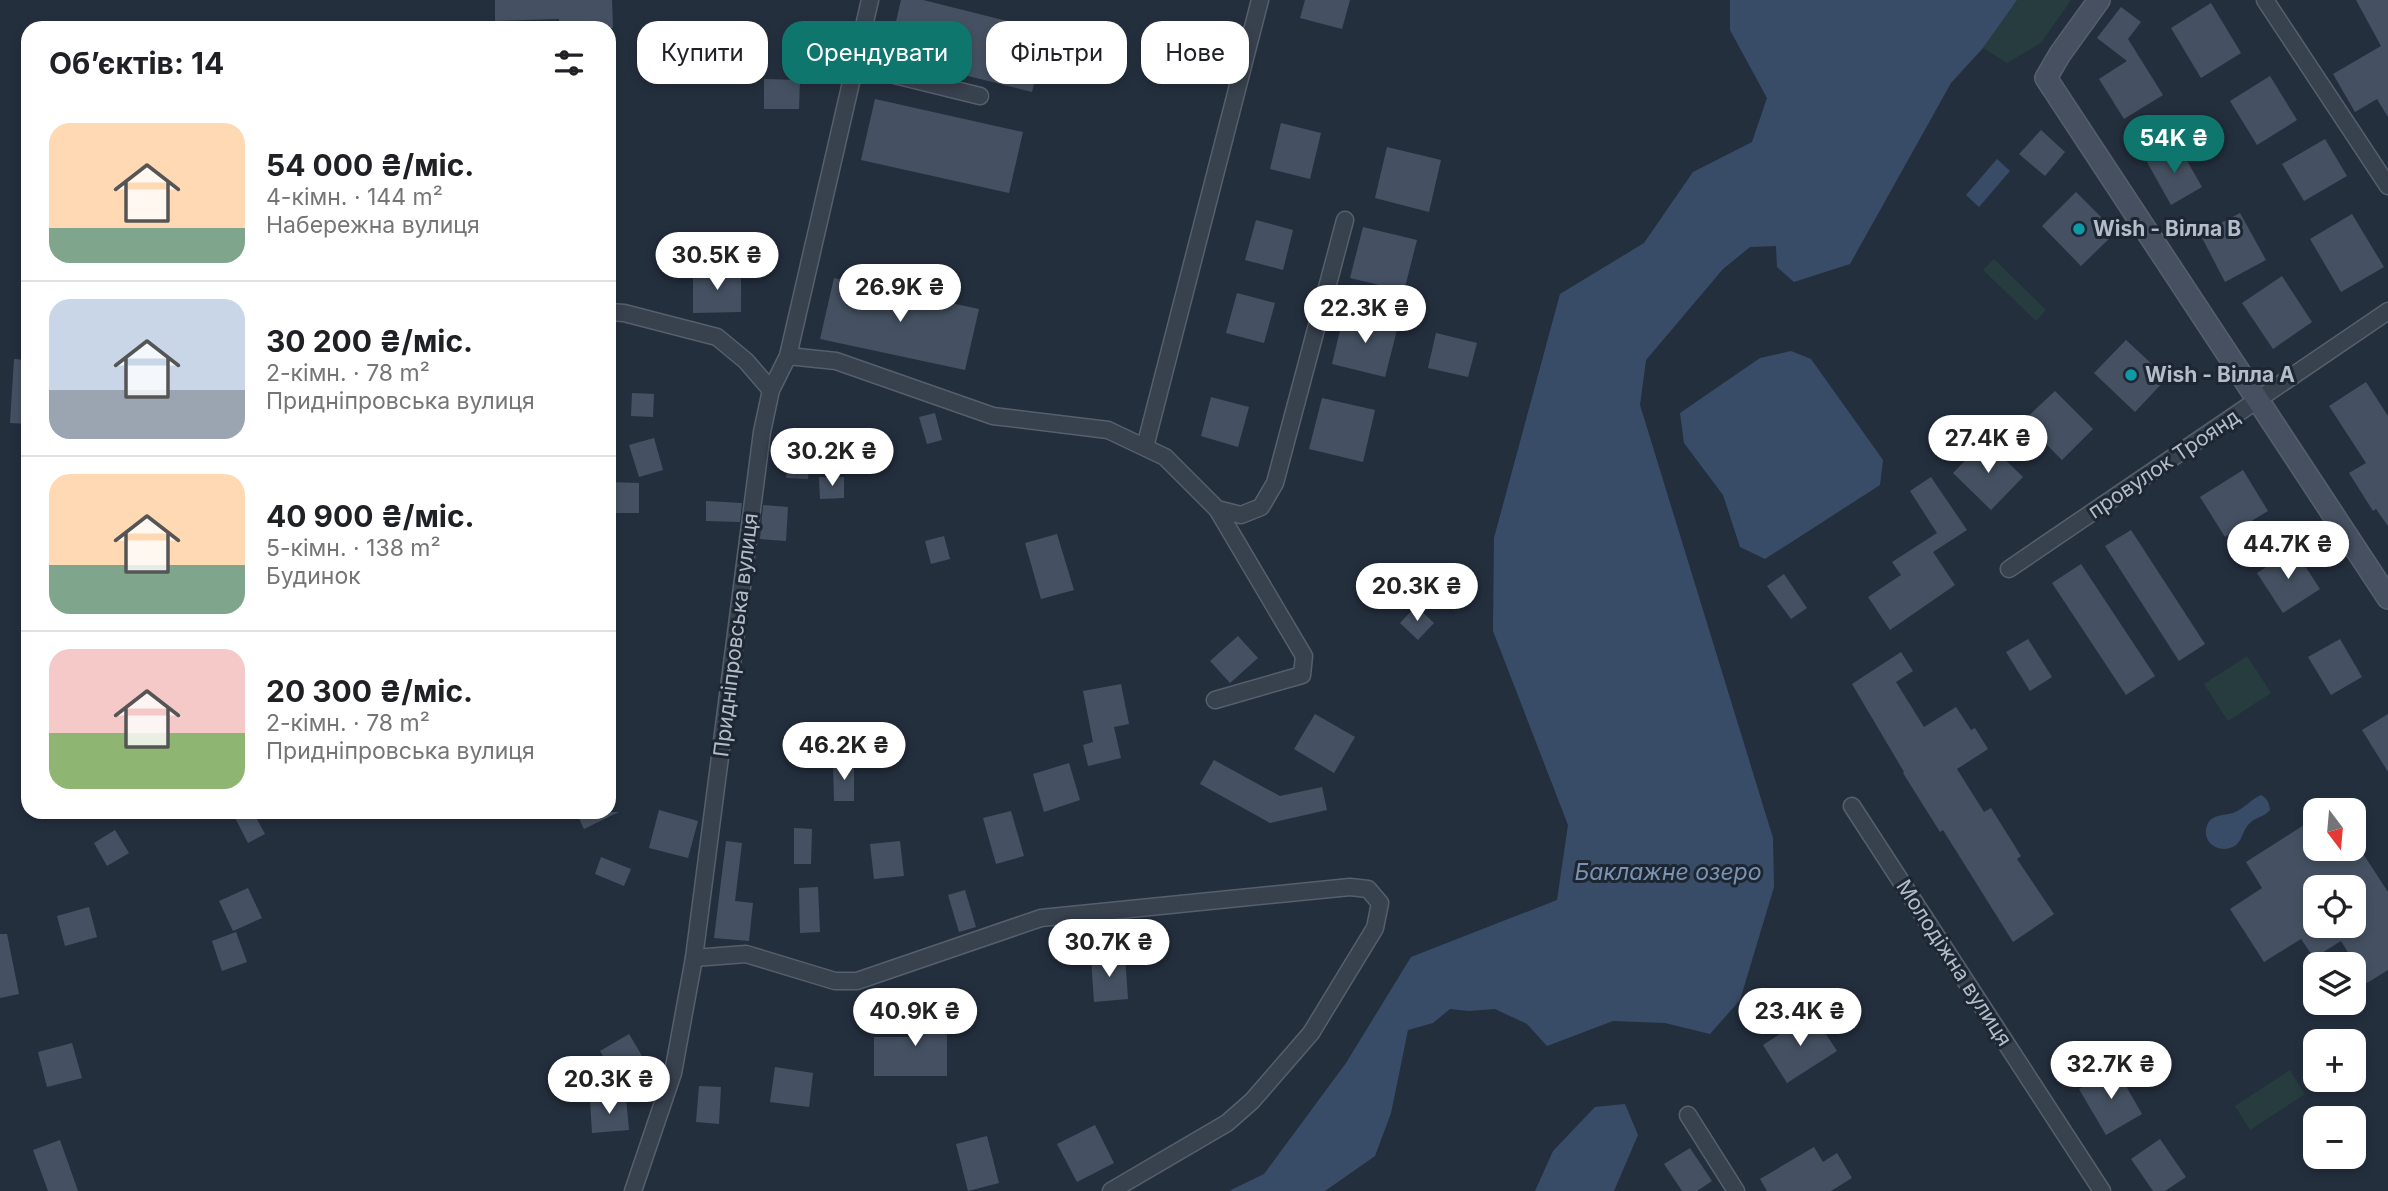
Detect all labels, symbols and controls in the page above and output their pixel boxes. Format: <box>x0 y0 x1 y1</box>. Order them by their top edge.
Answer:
chip: Купити <box>637 21 768 84</box>
chip: Орендувати <box>782 21 972 84</box>
chip: Фільтри <box>986 21 1127 84</box>
chip: Нове <box>1141 21 1249 84</box>
icon: filters <box>550 44 588 82</box>
text: Об’єктів: 14 <box>49 45 224 81</box>
pin: 54K ₴ <box>2125 116 2223 175</box>
text: 54K ₴ <box>2139 124 2209 152</box>
text: 54 000 ₴/міс. <box>266 147 474 183</box>
icon: home <box>105 151 189 235</box>
text: 4-кімн. · 144 m² <box>266 183 443 211</box>
text: Набережна вулиця <box>266 211 480 239</box>
place label: Wish - Вілла B <box>2093 216 2241 241</box>
marker: Wish - Вілла B <box>2071 221 2087 237</box>
pin: 30.5K ₴ <box>652 232 782 292</box>
text: 30.5K ₴ <box>672 241 762 269</box>
pin: 26.9K ₴ <box>835 264 965 324</box>
text: 26.9K ₴ <box>855 273 945 301</box>
pin: 22.3K ₴ <box>1300 286 1430 345</box>
text: 22.3K ₴ <box>1320 294 1410 322</box>
text: 30 200 ₴/міс. <box>266 323 473 359</box>
icon: home <box>105 327 189 411</box>
text: 2-кімн. · 78 m² <box>266 359 430 387</box>
place label: Wish - Вілла А <box>2145 362 2295 387</box>
marker: Wish - Вілла А <box>2123 367 2139 383</box>
text: Придніпровська вулиця <box>266 387 535 415</box>
street label: провулок Троянд <box>2083 404 2244 524</box>
pin: 27.4K ₴ <box>1923 416 2053 475</box>
text: 27.4K ₴ <box>1944 424 2032 452</box>
pin: 30.2K ₴ <box>767 428 897 488</box>
text: 30.2K ₴ <box>787 437 877 465</box>
text: 40 900 ₴/міс. <box>266 498 475 534</box>
icon: home <box>105 502 189 586</box>
street label: Придніпровська вулиця <box>708 512 763 758</box>
pin: 44.7K ₴ <box>2223 522 2353 581</box>
text: 44.7K ₴ <box>2243 530 2333 558</box>
text: 5-кімн. · 138 m² <box>266 534 441 562</box>
text: Будинок <box>266 562 361 590</box>
pin: 20.3K ₴ <box>1352 564 1482 623</box>
text: 20.3K ₴ <box>1372 572 1462 600</box>
text: 20 300 ₴/міс. <box>266 673 473 709</box>
icon: home <box>105 677 189 761</box>
text: 2-кімн. · 78 m² <box>266 709 430 737</box>
pin: 46.2K ₴ <box>779 722 909 782</box>
text: 46.2K ₴ <box>799 731 889 759</box>
text: Придніпровська вулиця <box>266 737 535 765</box>
north arrow <box>2303 798 2366 861</box>
map controls <box>2303 798 2366 1169</box>
water label: Баклажне озеро <box>1574 858 1762 886</box>
street label: Молодіжна вулиця <box>1891 875 2017 1050</box>
button: locate <box>2303 875 2366 938</box>
pin: 30.7K ₴ <box>1044 920 1174 979</box>
text: 30.7K ₴ <box>1064 928 1154 956</box>
button: layers <box>2303 952 2366 1015</box>
pin: 40.9K ₴ <box>850 988 980 1048</box>
pin: 23.4K ₴ <box>1735 988 1865 1048</box>
text: 40.9K ₴ <box>869 997 961 1025</box>
text: 23.4K ₴ <box>1754 997 1846 1025</box>
button: + <box>2303 1029 2366 1092</box>
pin: 32.7K ₴ <box>2046 1042 2176 1101</box>
text: 32.7K ₴ <box>2067 1050 2155 1078</box>
pin: 20.3K ₴ <box>544 1056 674 1116</box>
text: 20.3K ₴ <box>564 1065 654 1093</box>
button: − <box>2303 1106 2366 1169</box>

